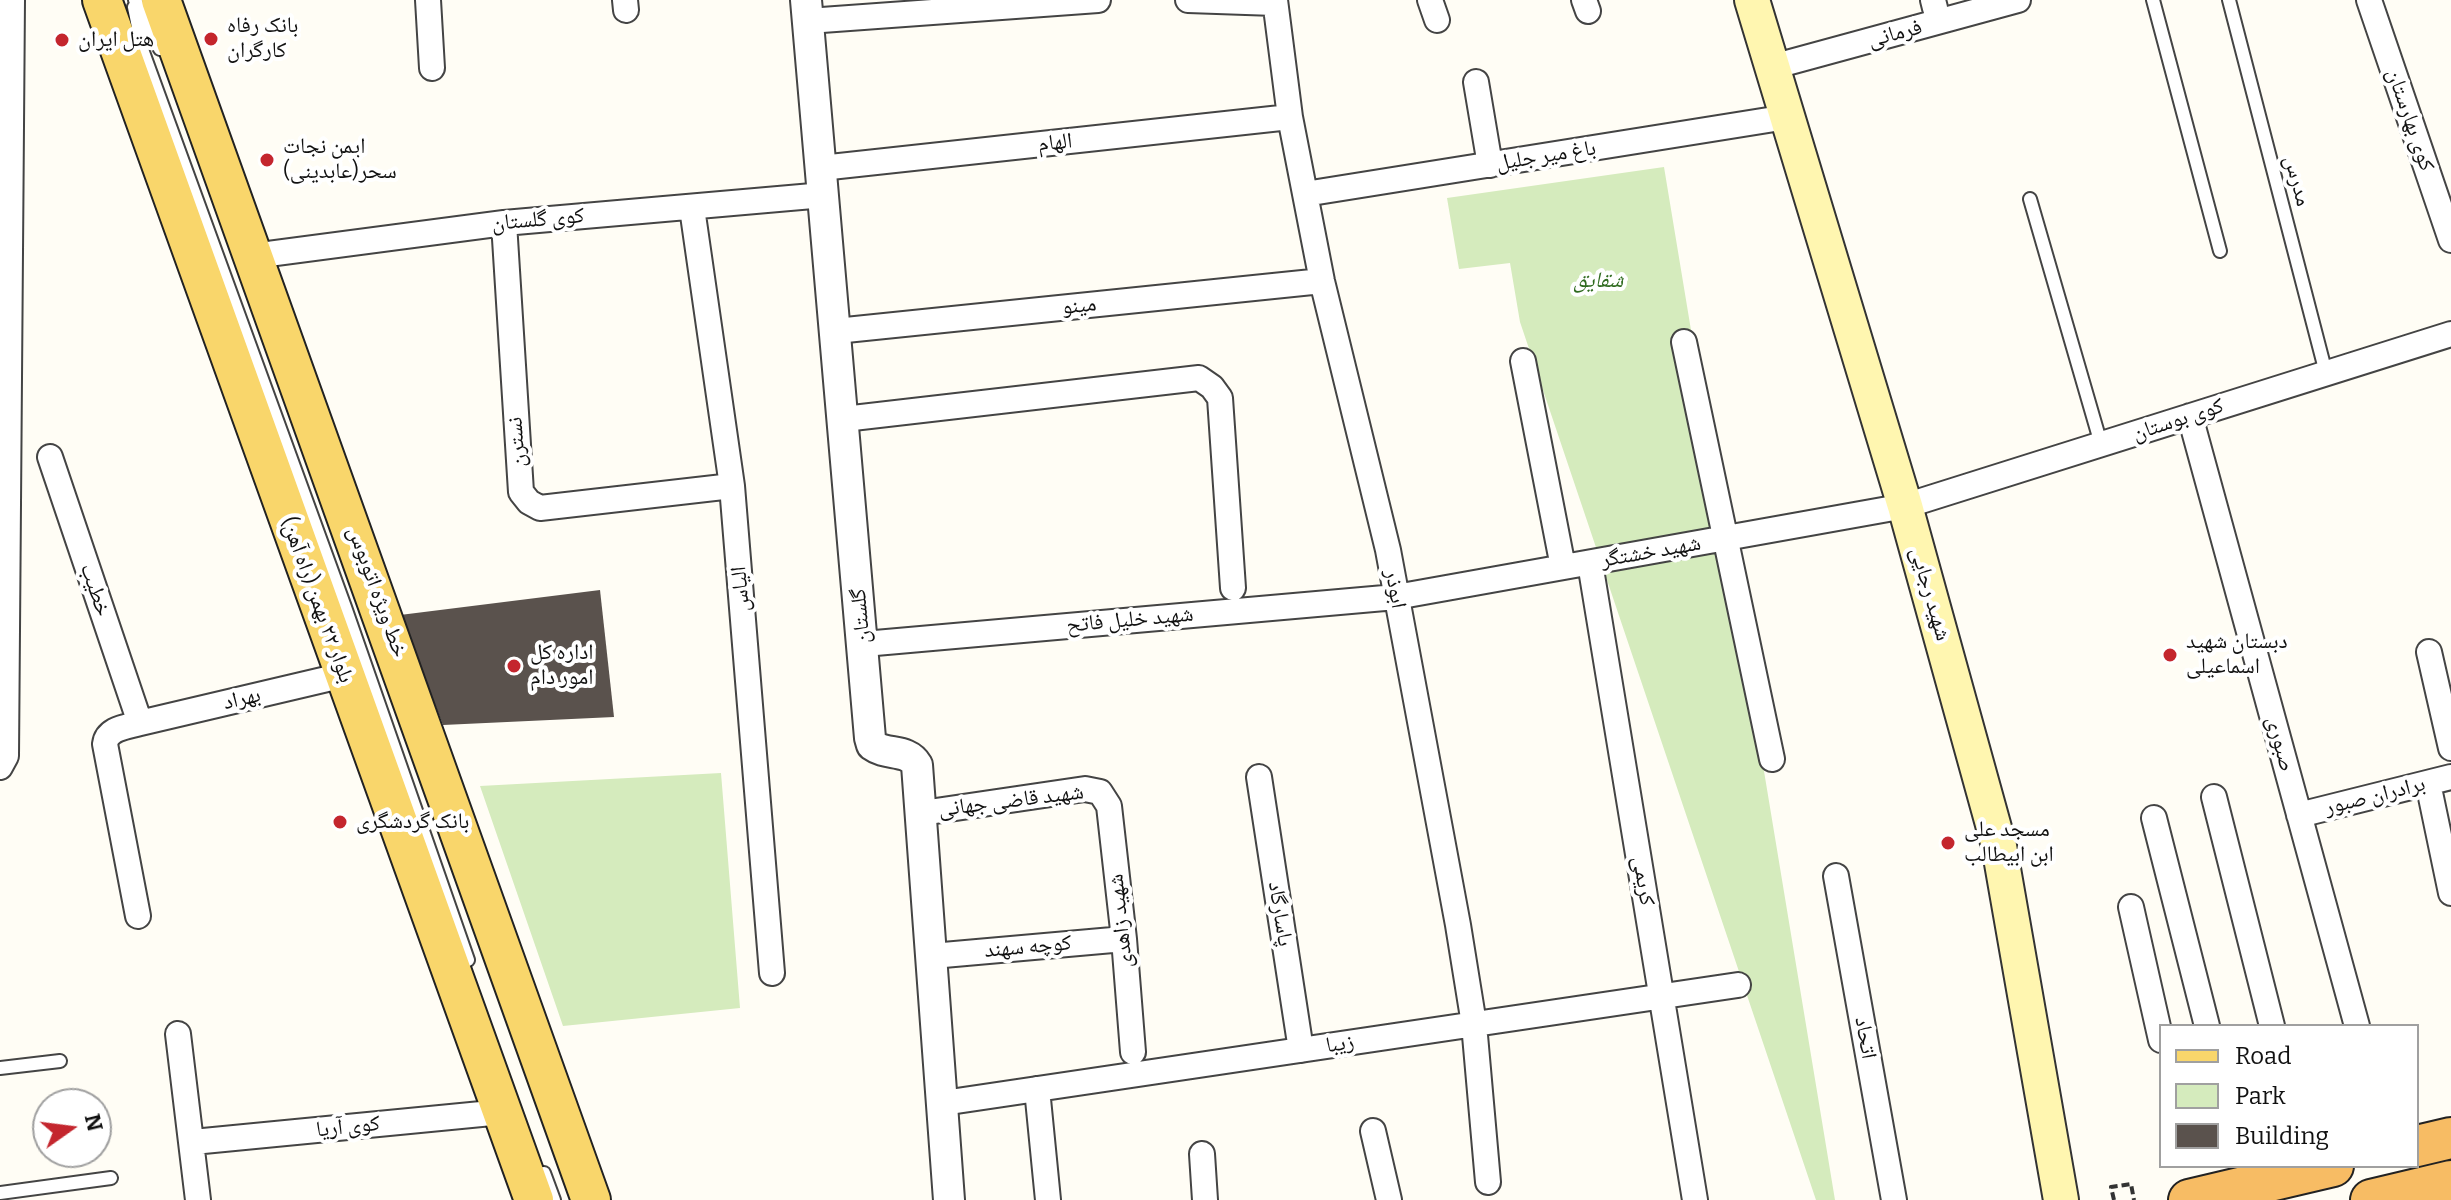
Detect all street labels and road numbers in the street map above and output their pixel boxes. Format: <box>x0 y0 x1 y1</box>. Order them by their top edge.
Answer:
street label: فرمانی <box>1865 14 1925 54</box>
street label: کوی بهارستان <box>2380 65 2440 175</box>
street label: الهام <box>1036 128 1074 158</box>
street label: باغ میر جلیل <box>1494 135 1598 177</box>
street label: مدرس <box>2278 153 2316 209</box>
street label: کوی گلستان <box>491 203 585 237</box>
street label: مینو <box>1060 291 1098 321</box>
street label: کوی بوستان <box>2129 393 2227 447</box>
street label: نسترن <box>502 416 532 468</box>
street label: بلوار ۲۲ بهمن (راه آهن) <box>275 513 359 687</box>
street label: خط ویژه اتوبوس <box>341 523 413 661</box>
street label: شهید خشتگر <box>1599 530 1703 574</box>
street label: شهید رجایی <box>1904 544 1956 644</box>
street label: خطیب <box>74 560 116 620</box>
street label: الیاس <box>726 565 756 613</box>
street label: ابوذر <box>1379 567 1411 611</box>
street label: گلستان <box>845 587 877 645</box>
street label: شهید خلیل فاتح <box>1065 601 1195 639</box>
street label: بهراد <box>221 682 263 716</box>
street label: صبوری <box>2260 713 2300 775</box>
street label: برادران صبور <box>2322 771 2428 821</box>
street label: شهید قاضی جهانی <box>937 779 1085 823</box>
street label: کریمی <box>1626 854 1660 908</box>
street label: شهید زاهدی <box>1103 873 1139 969</box>
street label: پاسارگاد <box>1262 880 1298 948</box>
street label: کوچه سهند <box>983 930 1073 964</box>
street label: اتحاد <box>1848 1015 1882 1061</box>
street label: زیبا <box>1324 1029 1356 1059</box>
street label: کوی آریا <box>315 1111 381 1143</box>

